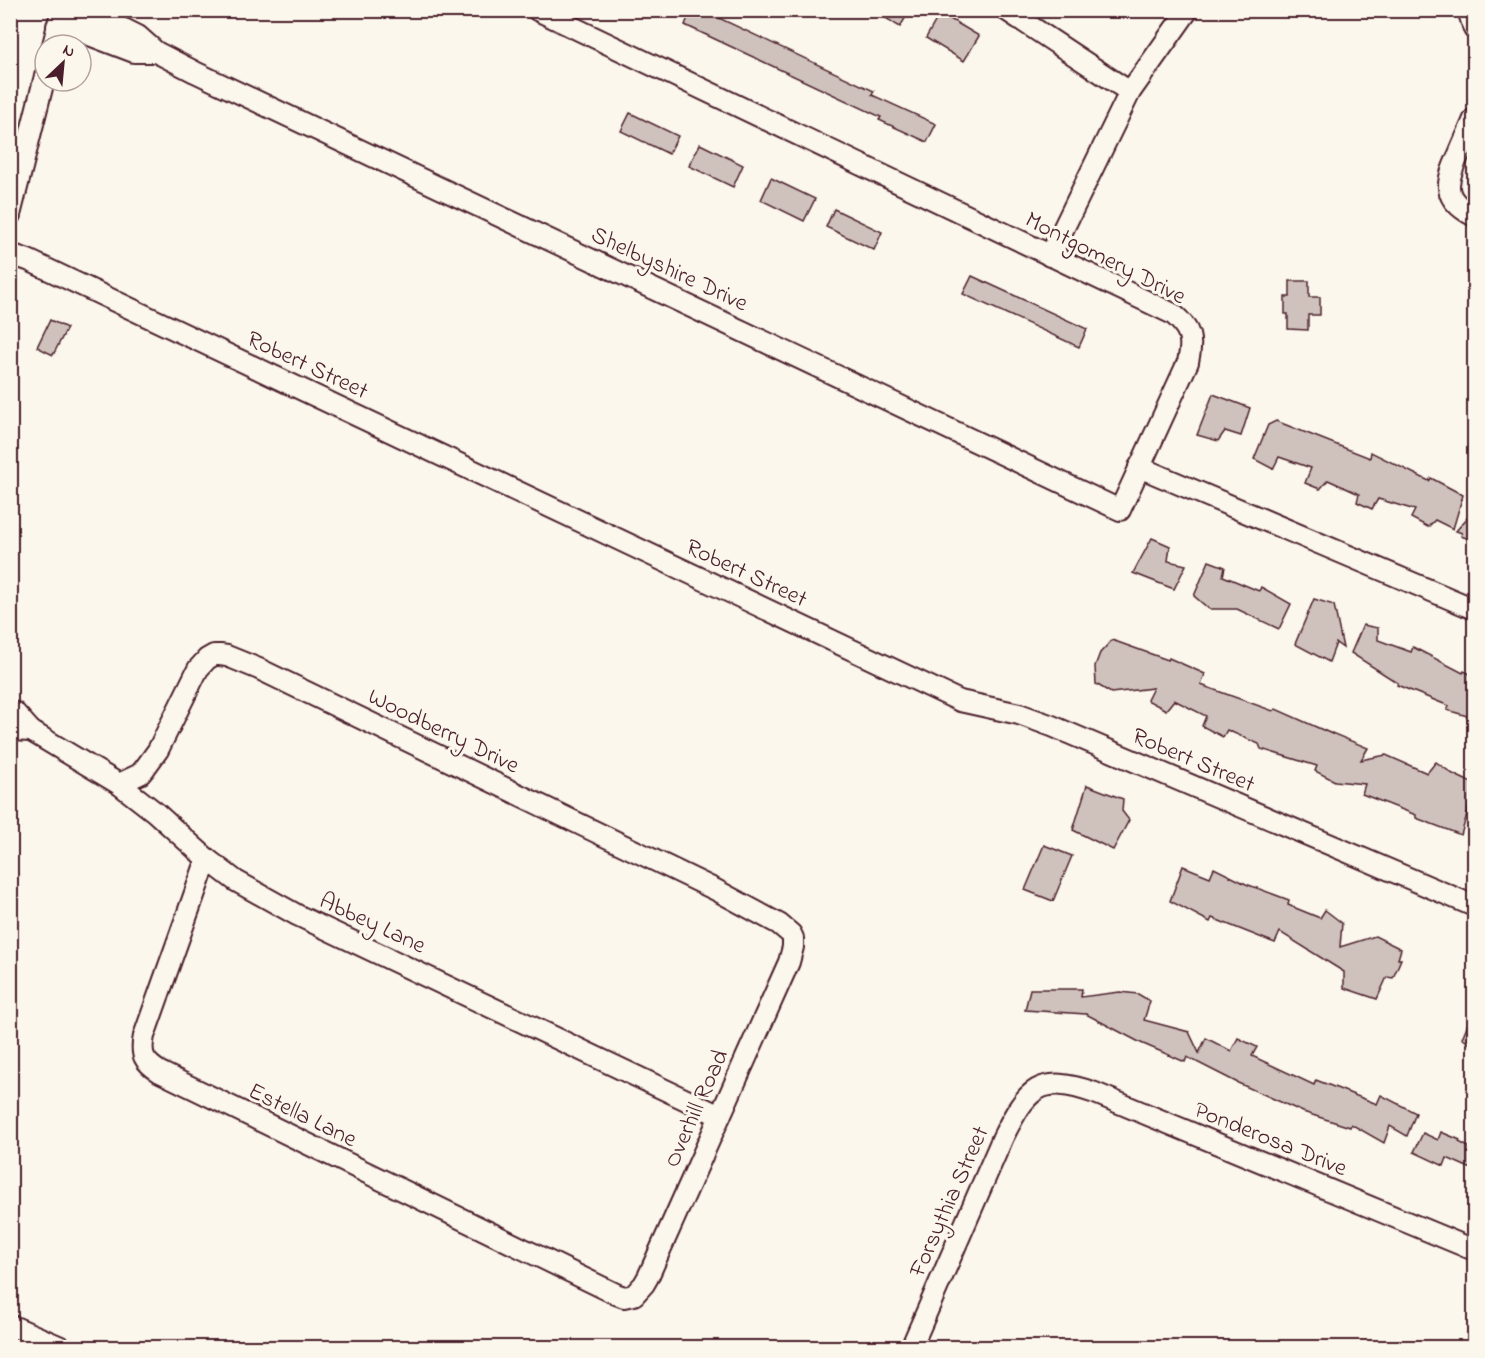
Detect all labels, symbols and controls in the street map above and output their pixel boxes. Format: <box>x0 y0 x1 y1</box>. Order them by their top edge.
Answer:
north arrow <box>33 33 93 93</box>
text: N <box>59 38 79 65</box>
street label: Montgomery Drive <box>1018 204 1192 316</box>
street label: Shelbyshire Drive <box>584 219 754 323</box>
street label: Robert Street <box>240 323 373 410</box>
street label: Robert Street <box>679 531 812 618</box>
street label: Woodberry Drive <box>361 680 525 785</box>
street label: Robert Street <box>1126 720 1260 803</box>
street label: Abbey Lane <box>312 884 431 965</box>
street label: Overhill Road <box>656 1044 739 1174</box>
street label: Estella Lane <box>242 1075 362 1158</box>
street label: Ponderosa Drive <box>1188 1094 1352 1187</box>
street label: Forsythia Street <box>901 1121 1000 1285</box>

